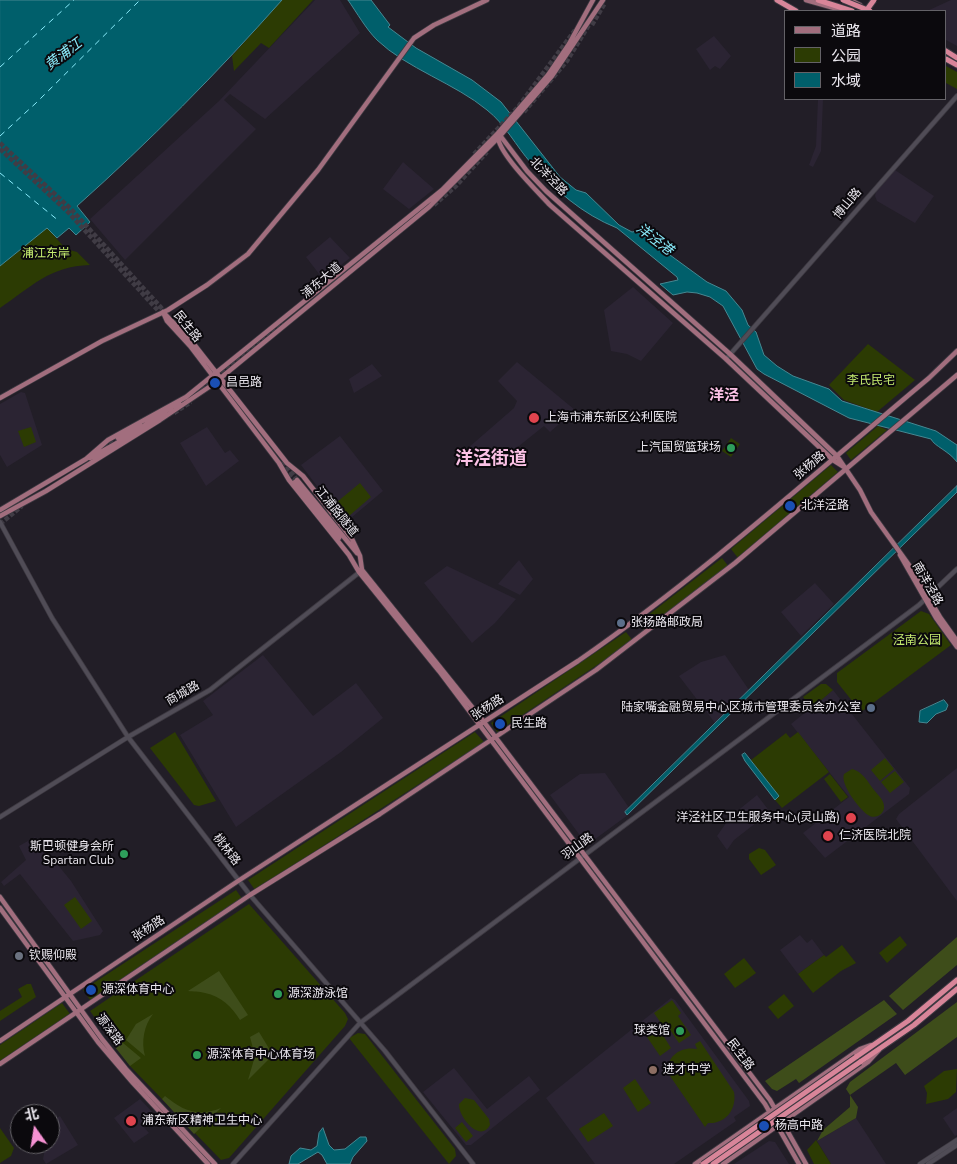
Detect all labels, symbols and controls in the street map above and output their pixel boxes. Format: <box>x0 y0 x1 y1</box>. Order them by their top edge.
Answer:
legend <box>784 10 947 100</box>
text: 道路 <box>831 21 861 41</box>
water label: 黄浦江 <box>42 36 86 74</box>
text: 公园 <box>831 46 861 66</box>
text: 水域 <box>831 71 861 91</box>
street label: 北洋泾路 <box>526 155 570 199</box>
street label: 博山路 <box>831 186 865 222</box>
water label: 洋泾港 <box>632 221 676 259</box>
park label: 浦江东岸 <box>22 247 70 261</box>
street label: 浦东大道 <box>299 260 345 302</box>
street label: 民生路 <box>170 308 204 346</box>
park label: 李氏民宅 <box>847 374 895 388</box>
marker: 昌邑路 <box>208 376 222 390</box>
place label: 昌邑路 <box>226 376 262 390</box>
district label: 洋泾 <box>709 387 739 405</box>
marker: 上海市浦东新区公利医院 <box>527 411 541 425</box>
place label: 上海市浦东新区公利医院 <box>545 411 677 425</box>
place label: 上汽国贸篮球场 <box>637 441 721 455</box>
marker: 上汽国贸篮球场 <box>725 442 737 454</box>
district label: 洋泾街道 <box>455 449 527 471</box>
street label: 张杨路 <box>792 449 828 483</box>
street label: 江浦路隧道 <box>312 484 360 540</box>
marker: 北洋泾路 <box>783 499 797 513</box>
place label: 北洋泾路 <box>801 499 849 513</box>
street label: 南洋泾路 <box>909 560 945 608</box>
place label: 张扬路邮政局 <box>631 616 703 630</box>
marker: 张扬路邮政局 <box>615 617 627 629</box>
park label: 泾南公园 <box>893 634 941 648</box>
street label: 商城路 <box>164 679 202 709</box>
street label: 张杨路 <box>469 692 507 724</box>
place label: 陆家嘴金融贸易中心区城市管理委员会办公室 <box>621 701 861 715</box>
marker: 陆家嘴金融贸易中心区城市管理委员会办公室 <box>865 702 877 714</box>
marker: 民生路 <box>493 717 507 731</box>
place label: 民生路 <box>511 717 547 731</box>
place label: 洋泾社区卫生服务中心(灵山路) <box>676 811 840 825</box>
marker: 洋泾社区卫生服务中心(灵山路) <box>844 811 858 825</box>
marker: 仁济医院北院 <box>821 829 835 843</box>
place label: 仁济医院北院 <box>839 829 911 843</box>
street label: 桃林路 <box>209 831 243 869</box>
street label: 羽山路 <box>559 831 597 863</box>
place label: 斯巴顿健身会所 Spartan Club <box>30 840 114 868</box>
marker: 斯巴顿健身会所 Spartan Club <box>118 848 130 860</box>
street label: 张杨路 <box>130 913 168 945</box>
place label: 钦赐仰殿 <box>29 949 77 963</box>
marker: 钦赐仰殿 <box>13 950 25 962</box>
marker: 源深体育中心 <box>84 983 98 997</box>
place label: 源深体育中心 <box>102 983 174 997</box>
place label: 源深游泳馆 <box>288 987 348 1001</box>
marker: 源深游泳馆 <box>272 988 284 1000</box>
street label: 源深路 <box>92 1011 126 1049</box>
place label: 球类馆 <box>634 1024 670 1038</box>
marker: 球类馆 <box>674 1025 686 1037</box>
street label: 民生路 <box>723 1036 757 1074</box>
place label: 源深体育中心体育场 <box>207 1048 315 1062</box>
marker: 源深体育中心体育场 <box>191 1049 203 1061</box>
place label: 进才中学 <box>663 1063 711 1077</box>
marker: 进才中学 <box>647 1064 659 1076</box>
north arrow <box>10 1104 60 1154</box>
text: 北 <box>23 1104 41 1126</box>
marker: 浦东新区精神卫生中心 <box>124 1114 138 1128</box>
place label: 浦东新区精神卫生中心 <box>142 1114 262 1128</box>
marker: 杨高中路 <box>757 1119 771 1133</box>
place label: 杨高中路 <box>775 1119 823 1133</box>

